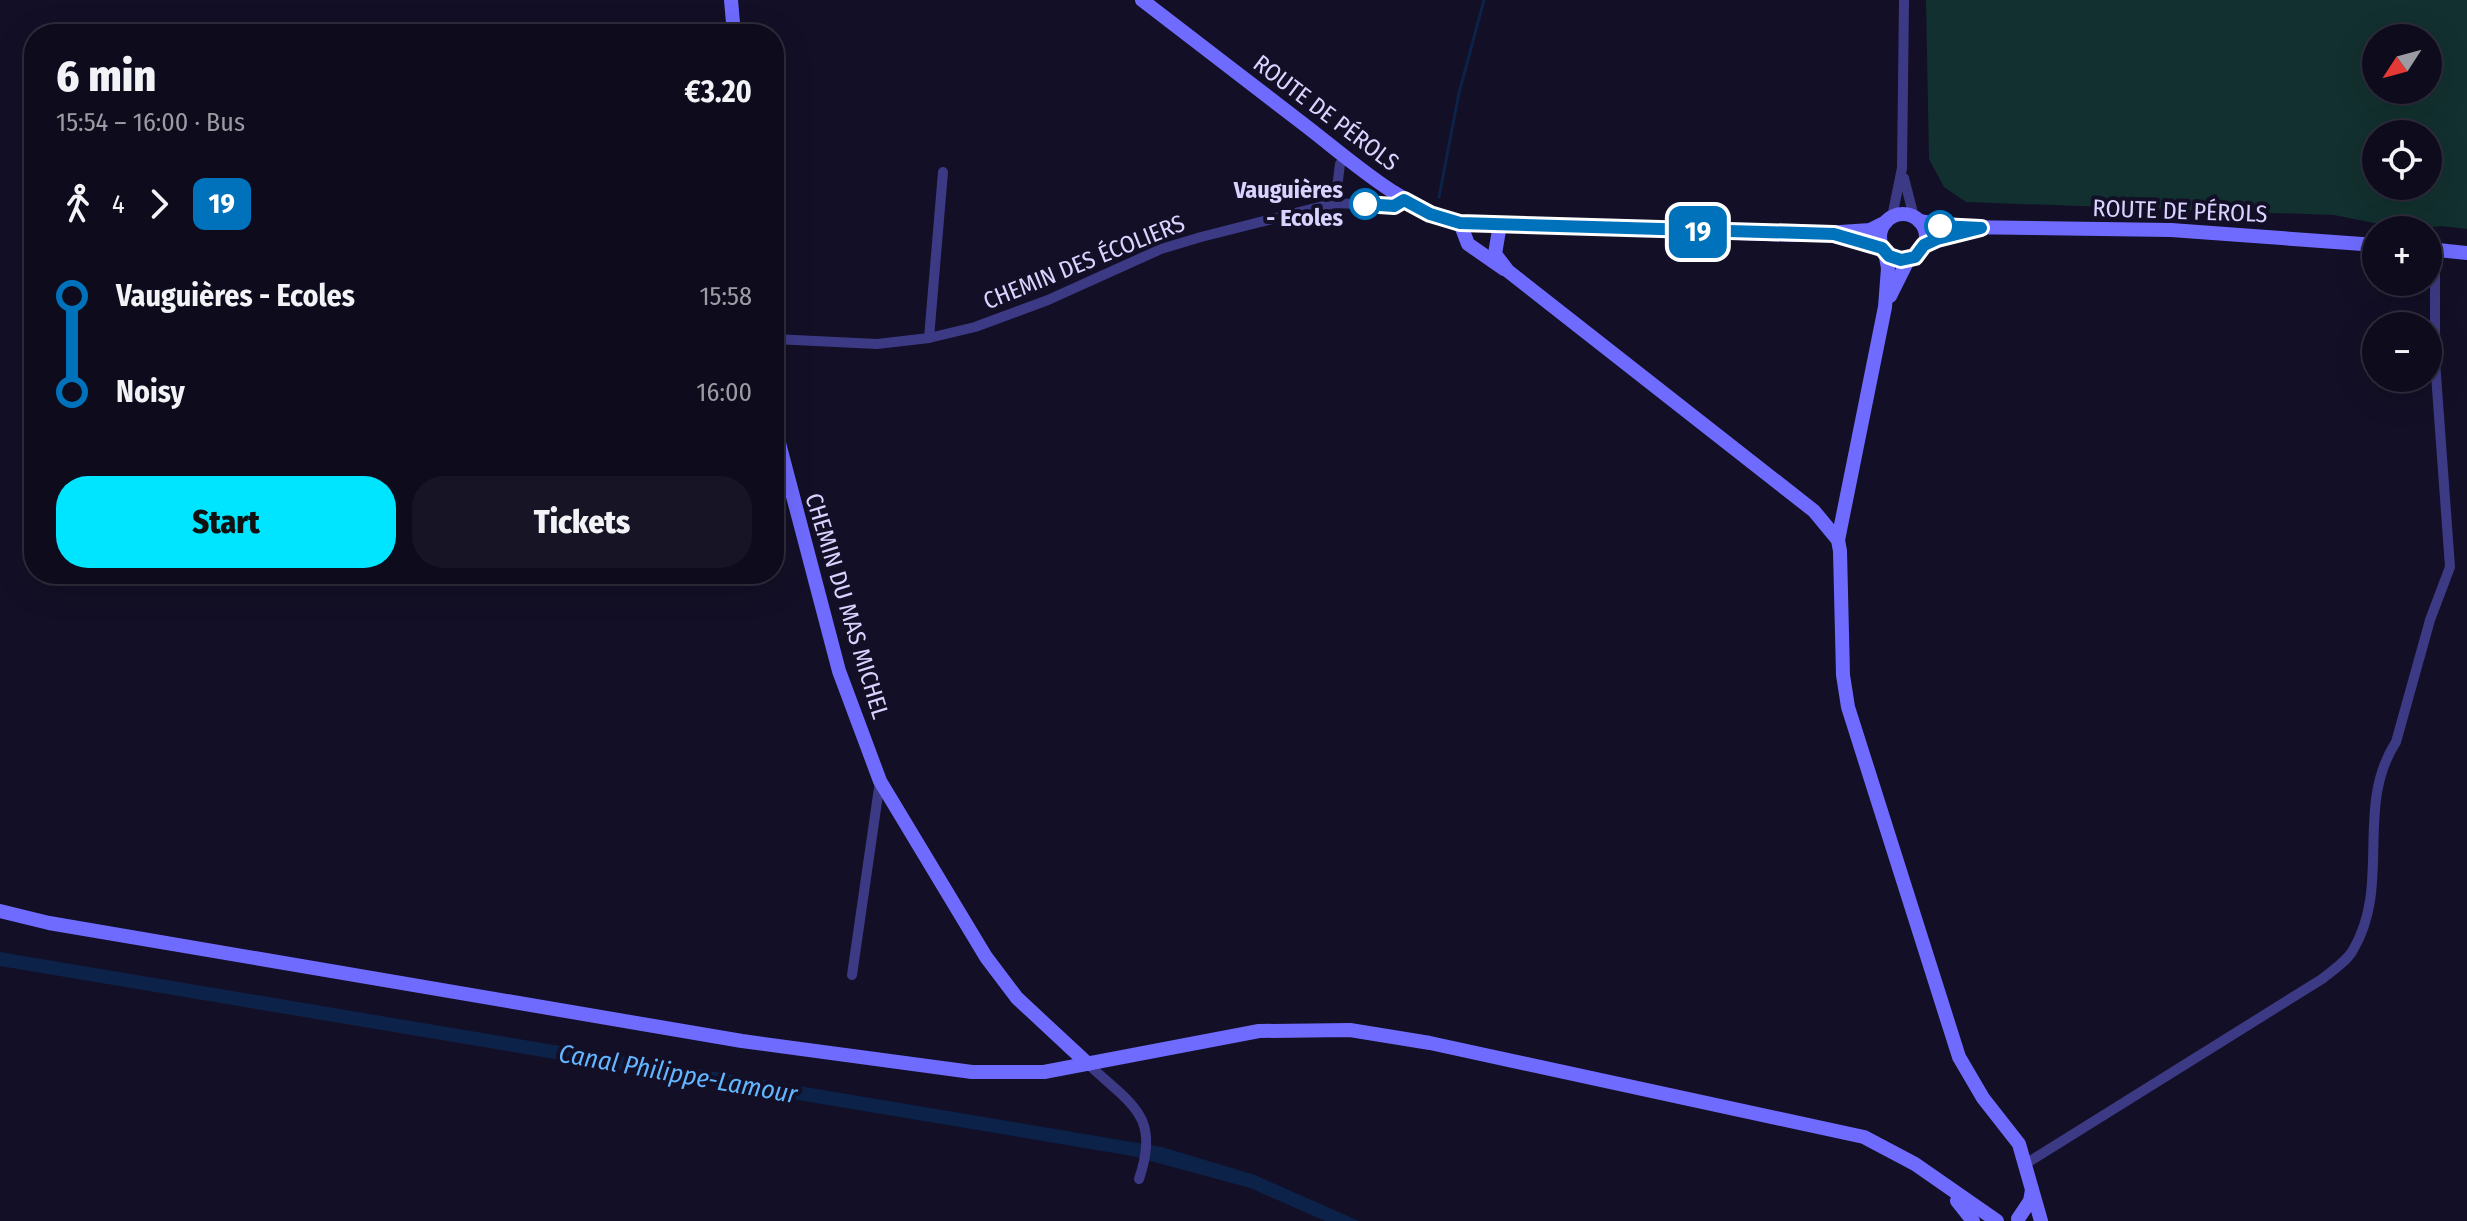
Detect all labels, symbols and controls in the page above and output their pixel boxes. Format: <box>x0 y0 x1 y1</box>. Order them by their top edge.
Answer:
north arrow <box>2362 24 2442 104</box>
map controls <box>2362 24 2442 392</box>
street label: ROUTE DE PÉROLS <box>1248 48 1405 177</box>
text: 6 min <box>56 50 156 103</box>
text: €3.20 <box>685 74 752 110</box>
text: 15:54 – 16:00 · Bus <box>56 107 245 138</box>
button: locate <box>2362 120 2442 200</box>
place label: Vauguières - Ecoles <box>1233 176 1343 232</box>
icon: walk <box>56 182 100 226</box>
icon: forward <box>137 182 181 226</box>
text: 19 <box>209 187 235 220</box>
text: 4 <box>112 189 125 220</box>
marker: Vauguières - Ecoles <box>1350 189 1380 219</box>
street label: ROUTE DE PÉROLS <box>2092 193 2268 228</box>
line badge: 19 <box>1662 206 1734 258</box>
street label: CHEMIN DES ÉCOLIERS <box>979 208 1189 315</box>
unlabelled marker <box>1925 211 1955 241</box>
text: 19 <box>1685 215 1711 248</box>
button: + <box>2362 216 2442 296</box>
text: Vauguières - Ecoles <box>116 278 355 314</box>
text: 15:58 <box>699 281 752 312</box>
button: − <box>2362 312 2442 392</box>
text: Noisy <box>116 374 185 410</box>
text: 16:00 <box>696 377 752 408</box>
button: Start <box>56 476 396 568</box>
button: Tickets <box>412 476 752 568</box>
street label: CHEMIN DU MAS MICHEL <box>799 490 895 723</box>
water label: Canal Philippe-Lamour <box>556 1038 801 1110</box>

